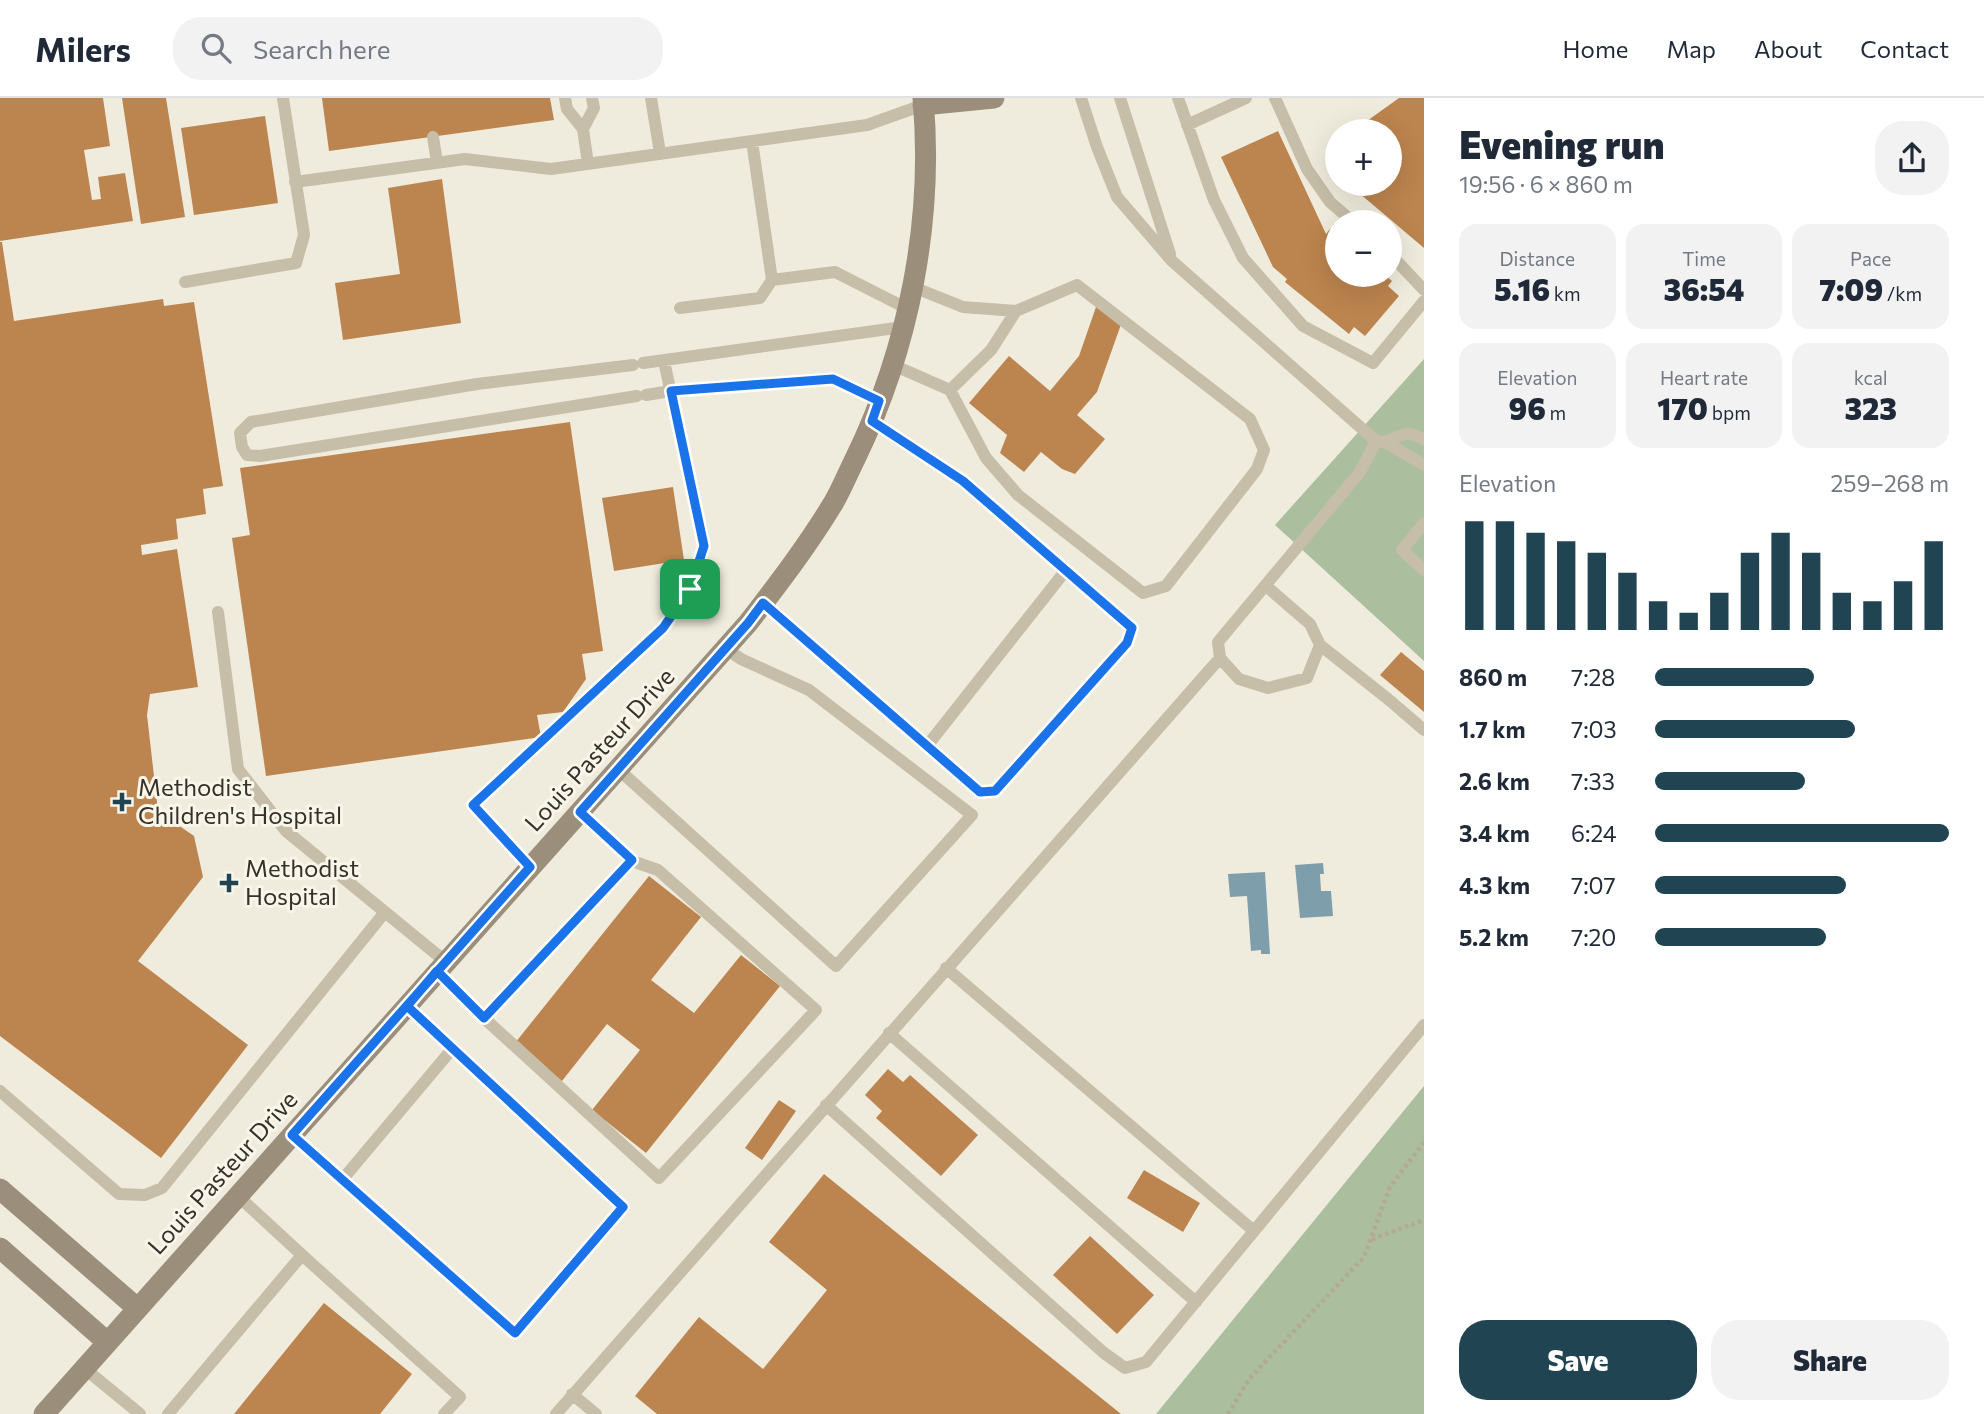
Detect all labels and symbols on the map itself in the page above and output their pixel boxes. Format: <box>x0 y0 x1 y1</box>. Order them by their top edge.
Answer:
pin <box>660 559 720 619</box>
street label: Louis Pasteur Drive <box>518 661 680 837</box>
place label: Methodist Children's Hospital <box>138 772 342 829</box>
marker: Methodist Children's Hospital <box>112 792 132 812</box>
place label: Methodist Hospital <box>245 853 359 910</box>
marker: Methodist Hospital <box>219 873 239 893</box>
street label: Louis Pasteur Drive <box>141 1084 303 1260</box>

